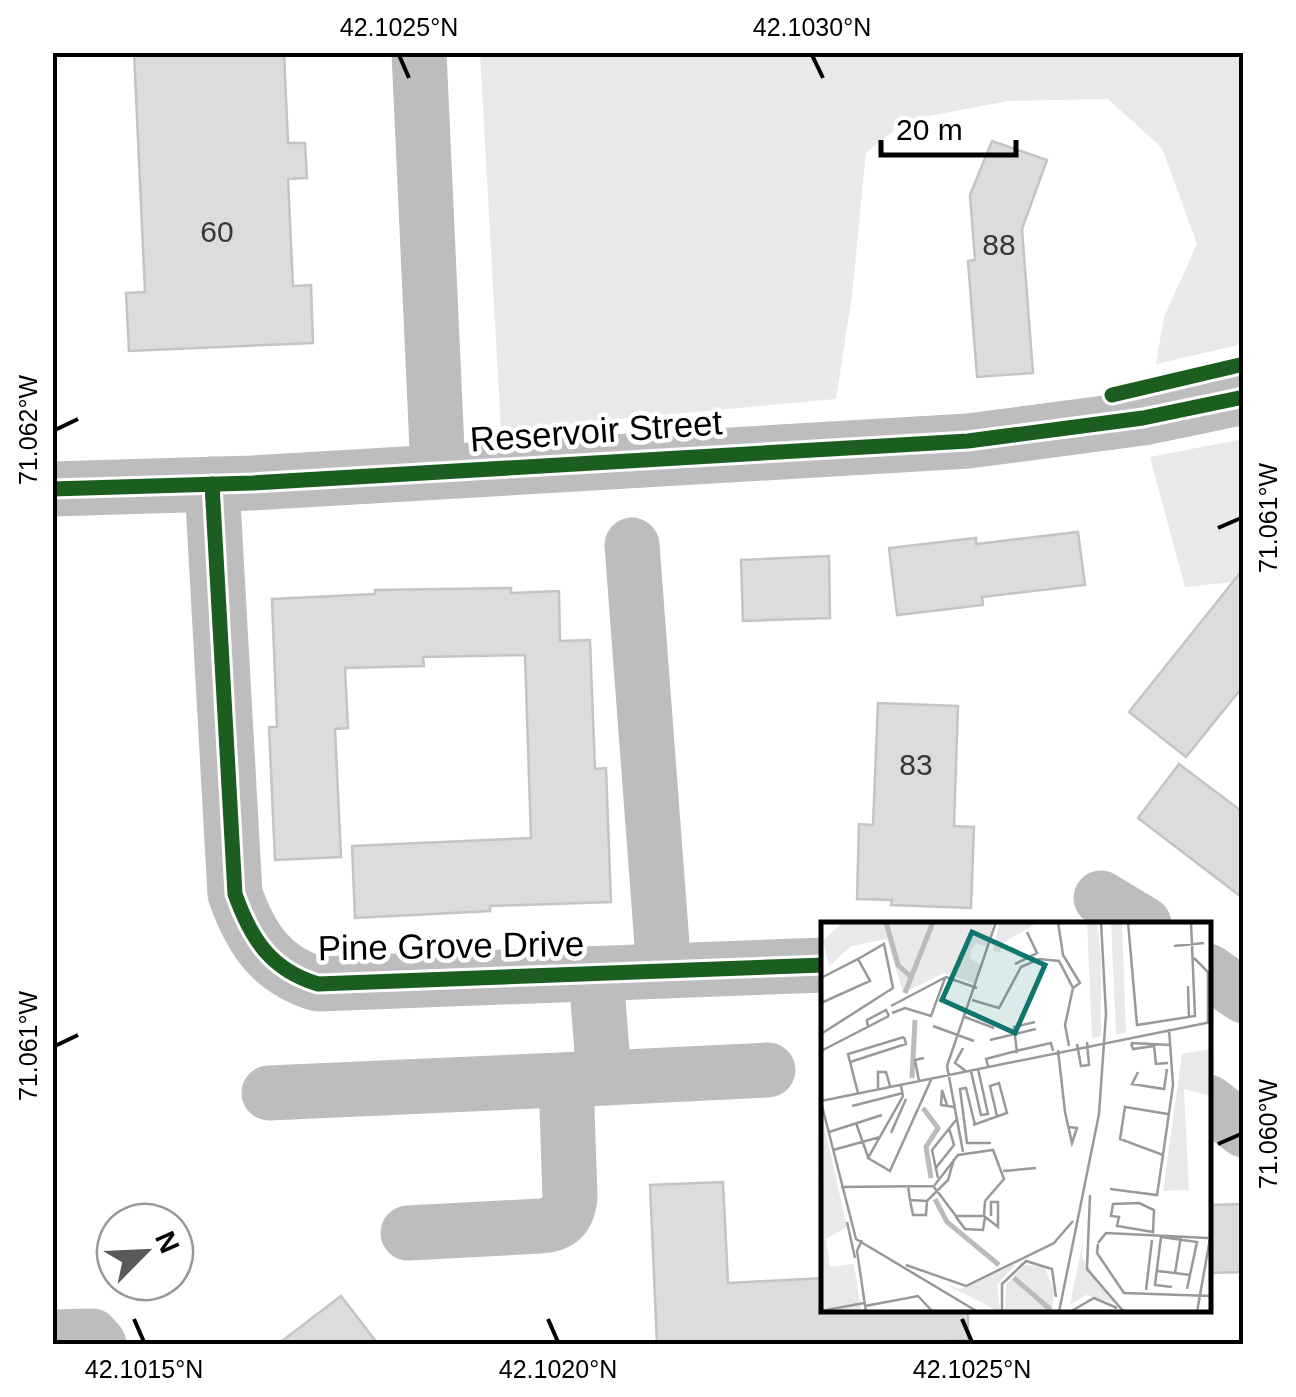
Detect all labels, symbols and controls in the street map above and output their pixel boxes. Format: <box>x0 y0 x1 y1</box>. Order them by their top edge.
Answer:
text: 42.1025°N <box>340 13 458 41</box>
text: 42.1030°N <box>753 13 871 41</box>
scale bar <box>881 95 1016 157</box>
text: 20 m <box>896 113 963 146</box>
house number: 60 <box>200 215 234 248</box>
house number: 88 <box>982 228 1016 261</box>
text: 71.062°W <box>14 375 42 485</box>
street label: Reservoir Street <box>468 402 724 459</box>
text: 71.061°W <box>1254 463 1282 573</box>
house number: 83 <box>899 748 933 781</box>
inset map <box>821 922 1211 1312</box>
street label: Pine Grove Drive <box>317 924 585 967</box>
text: 71.061°W <box>14 991 42 1101</box>
text: 71.060°W <box>1254 1079 1282 1189</box>
north arrow <box>95 1202 195 1302</box>
text: N <box>149 1226 186 1258</box>
text: 42.1015°N <box>85 1355 203 1383</box>
text: 42.1020°N <box>499 1355 617 1383</box>
text: 42.1025°N <box>913 1355 1031 1383</box>

